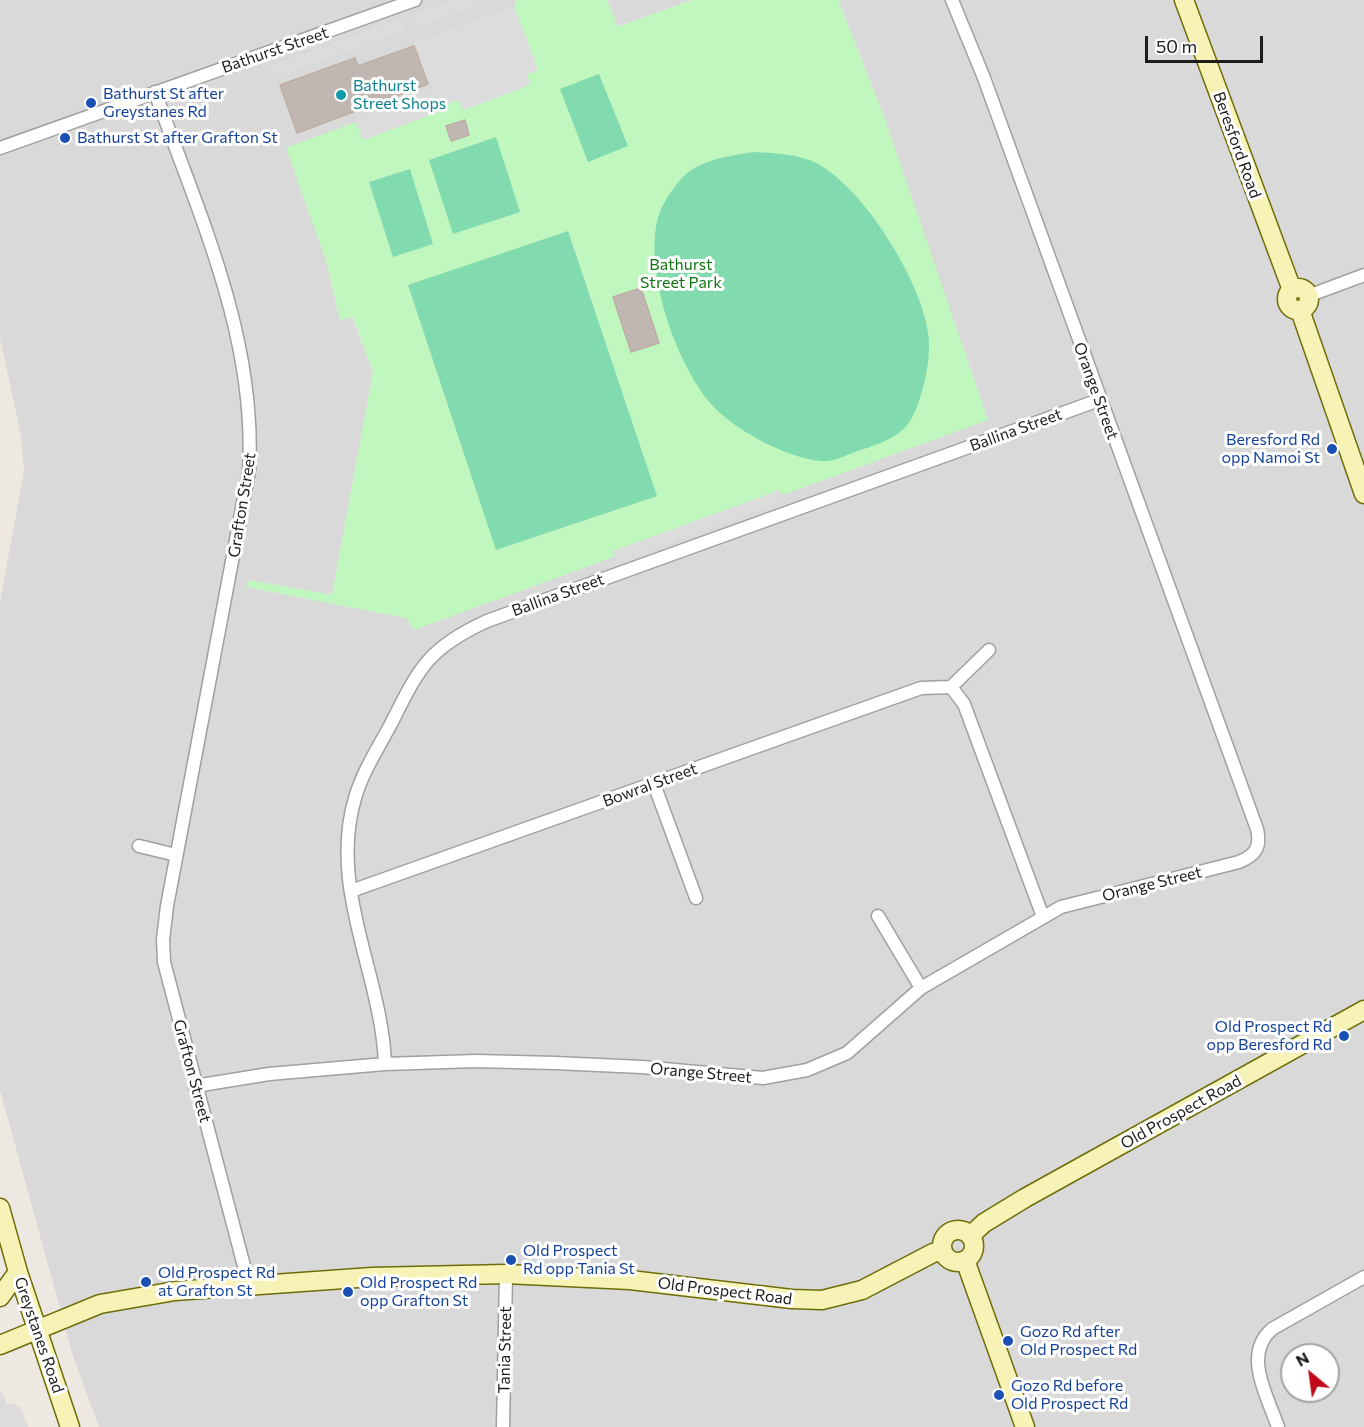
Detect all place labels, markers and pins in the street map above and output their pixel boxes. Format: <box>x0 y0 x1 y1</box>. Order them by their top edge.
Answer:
place label: Bathurst Street Shops <box>353 76 446 114</box>
place label: Bathurst St after Greystanes Rd <box>103 84 224 122</box>
marker: Bathurst Street Shops <box>334 88 348 102</box>
marker: Bathurst St after Greystanes Rd <box>84 96 98 110</box>
place label: Bathurst St after Grafton St <box>77 128 278 148</box>
marker: Bathurst St after Grafton St <box>58 131 72 145</box>
place label: Beresford Rd opp Namoi St <box>1222 430 1320 468</box>
marker: Beresford Rd opp Namoi St <box>1325 442 1339 456</box>
place label: Old Prospect Rd opp Beresford Rd <box>1207 1017 1332 1055</box>
marker: Old Prospect Rd opp Beresford Rd <box>1337 1029 1351 1043</box>
place label: Old Prospect Rd opp Tania St <box>523 1241 635 1279</box>
marker: Old Prospect Rd opp Tania St <box>504 1253 518 1267</box>
place label: Old Prospect Rd at Grafton St <box>158 1263 275 1301</box>
place label: Old Prospect Rd opp Grafton St <box>360 1273 477 1311</box>
marker: Old Prospect Rd at Grafton St <box>139 1275 153 1289</box>
marker: Old Prospect Rd opp Grafton St <box>341 1285 355 1299</box>
place label: Gozo Rd after Old Prospect Rd <box>1020 1322 1137 1360</box>
marker: Gozo Rd after Old Prospect Rd <box>1001 1334 1015 1348</box>
place label: Gozo Rd before Old Prospect Rd <box>1011 1376 1128 1414</box>
marker: Gozo Rd before Old Prospect Rd <box>992 1388 1006 1402</box>

